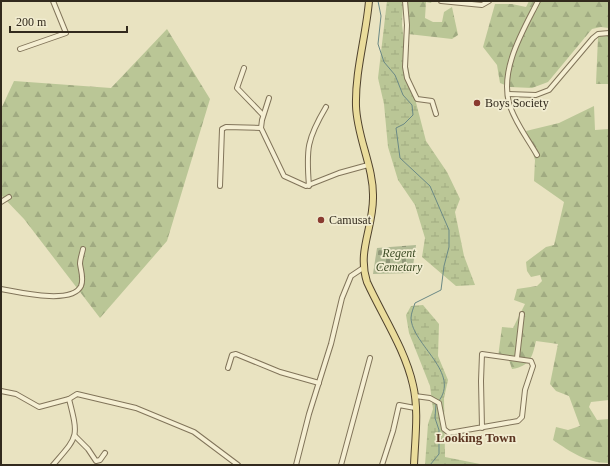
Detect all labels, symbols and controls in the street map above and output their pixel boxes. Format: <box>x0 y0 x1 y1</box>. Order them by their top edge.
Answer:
scale bar <box>10 8 127 34</box>
text: 200 m <box>16 15 47 29</box>
place label: Boys Society <box>485 96 549 110</box>
marker: Boys Society <box>472 98 482 108</box>
place label: Camusat <box>329 213 372 227</box>
marker: Camusat <box>316 215 326 225</box>
park label: Regent Cemetary <box>376 246 423 274</box>
district label: Looking Town <box>436 430 517 445</box>

